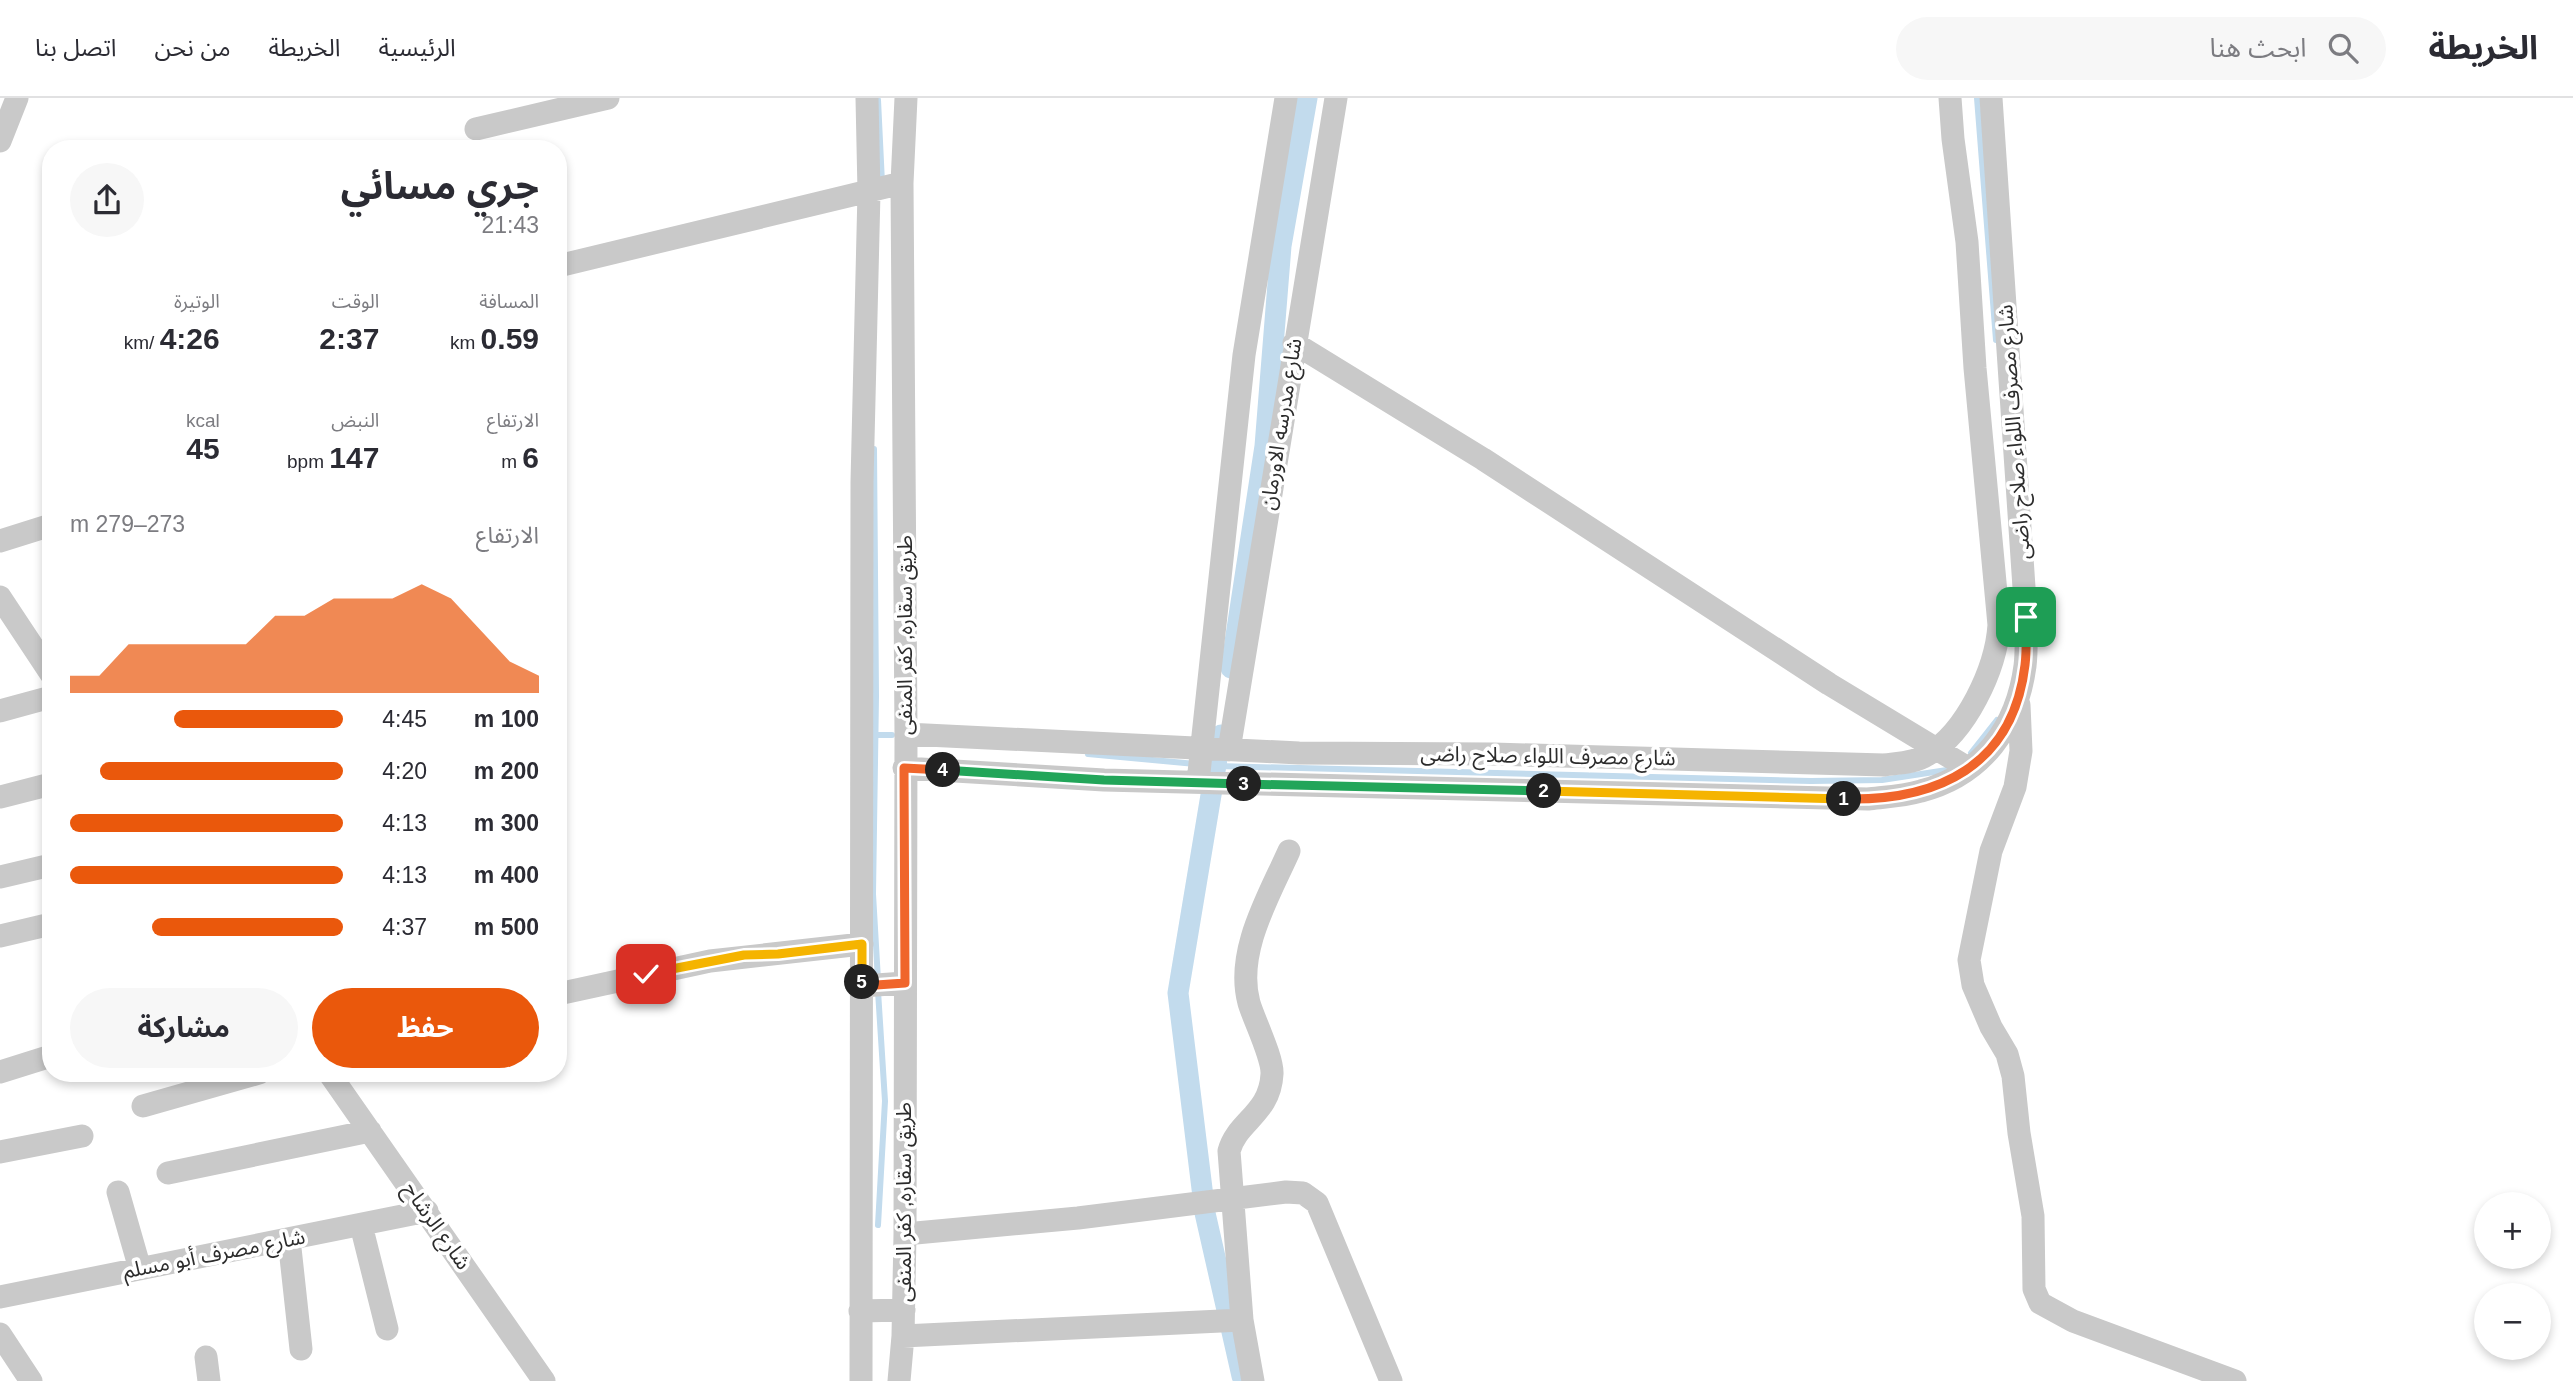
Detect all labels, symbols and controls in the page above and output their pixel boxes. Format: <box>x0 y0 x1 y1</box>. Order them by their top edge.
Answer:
search box <box>1896 17 2386 80</box>
icon: search <box>2324 29 2362 67</box>
text: الخريطة <box>2428 29 2538 66</box>
text: ابحث هنا <box>2210 33 2306 63</box>
text: اتصل بنا <box>35 34 117 61</box>
text: من نحن <box>155 34 231 61</box>
text: الخريطة <box>269 34 341 61</box>
text: الرئيسية <box>379 34 456 61</box>
button: share <box>70 163 144 237</box>
text: جري مسائي <box>341 165 539 207</box>
text: 21:43 <box>481 212 539 238</box>
text: الوتيرة <box>174 291 220 312</box>
text: الوقت <box>332 291 379 312</box>
text: المسافة <box>479 291 539 312</box>
street label: شارع مصرف اللواء صلاح راضى <box>1993 304 2038 560</box>
text: 4:26 <box>160 322 220 355</box>
text: 2:37 <box>319 322 379 355</box>
text: 0.59 <box>481 322 539 355</box>
text: /km <box>124 332 160 353</box>
text: km <box>450 332 481 353</box>
street label: شارع مدرسه الاورمان <box>1256 336 1309 512</box>
text: kcal <box>186 410 220 431</box>
text: النبض <box>331 410 379 431</box>
text: الارتفاع <box>487 410 539 431</box>
text: 45 <box>186 432 220 465</box>
text: 147 <box>329 441 379 474</box>
text: 6 <box>522 441 539 474</box>
text: bpm <box>287 451 329 472</box>
text: m <box>501 451 522 472</box>
text: 273–279 m <box>70 511 185 537</box>
text: الارتفاع <box>476 522 539 548</box>
street label: طريق سقاره, كفر المنفى <box>893 535 918 735</box>
pin <box>1996 587 2056 647</box>
icon: arrive <box>2007 598 2045 636</box>
text: 4:45 <box>382 706 427 732</box>
text: 100 m <box>474 706 539 732</box>
street label: شارع مصرف اللواء صلاح راضى <box>1420 742 1676 773</box>
pin: 4 <box>926 752 960 788</box>
text: 4:20 <box>382 758 427 784</box>
text: 200 m <box>474 758 539 784</box>
text: 4 <box>937 759 948 780</box>
pin: 3 <box>1226 766 1262 802</box>
text: 3 <box>1238 773 1249 794</box>
pin: 2 <box>1526 774 1562 808</box>
text: 2 <box>1538 780 1549 801</box>
pin: 1 <box>1826 782 1862 816</box>
text: 1 <box>1838 788 1849 809</box>
text: 4:13 <box>382 810 427 836</box>
text: 300 m <box>474 810 539 836</box>
text: 4:13 <box>382 862 427 888</box>
text: 400 m <box>474 862 539 888</box>
text: 4:37 <box>382 914 427 940</box>
text: 500 m <box>474 914 539 940</box>
pin <box>616 944 676 1004</box>
icon: check <box>627 955 665 993</box>
pin: 5 <box>844 964 880 1000</box>
text: 5 <box>856 971 867 992</box>
button: مشاركة <box>70 988 298 1068</box>
button: حفظ <box>312 988 539 1068</box>
street label: طريق سقاره, كفر المنفى <box>892 1102 917 1302</box>
street label: شارع الرشاح <box>396 1178 476 1276</box>
map controls <box>2474 1192 2551 1360</box>
button: + <box>2474 1192 2551 1269</box>
street label: شارع مصرف أبو مسلم <box>121 1224 308 1286</box>
button: − <box>2474 1283 2551 1360</box>

